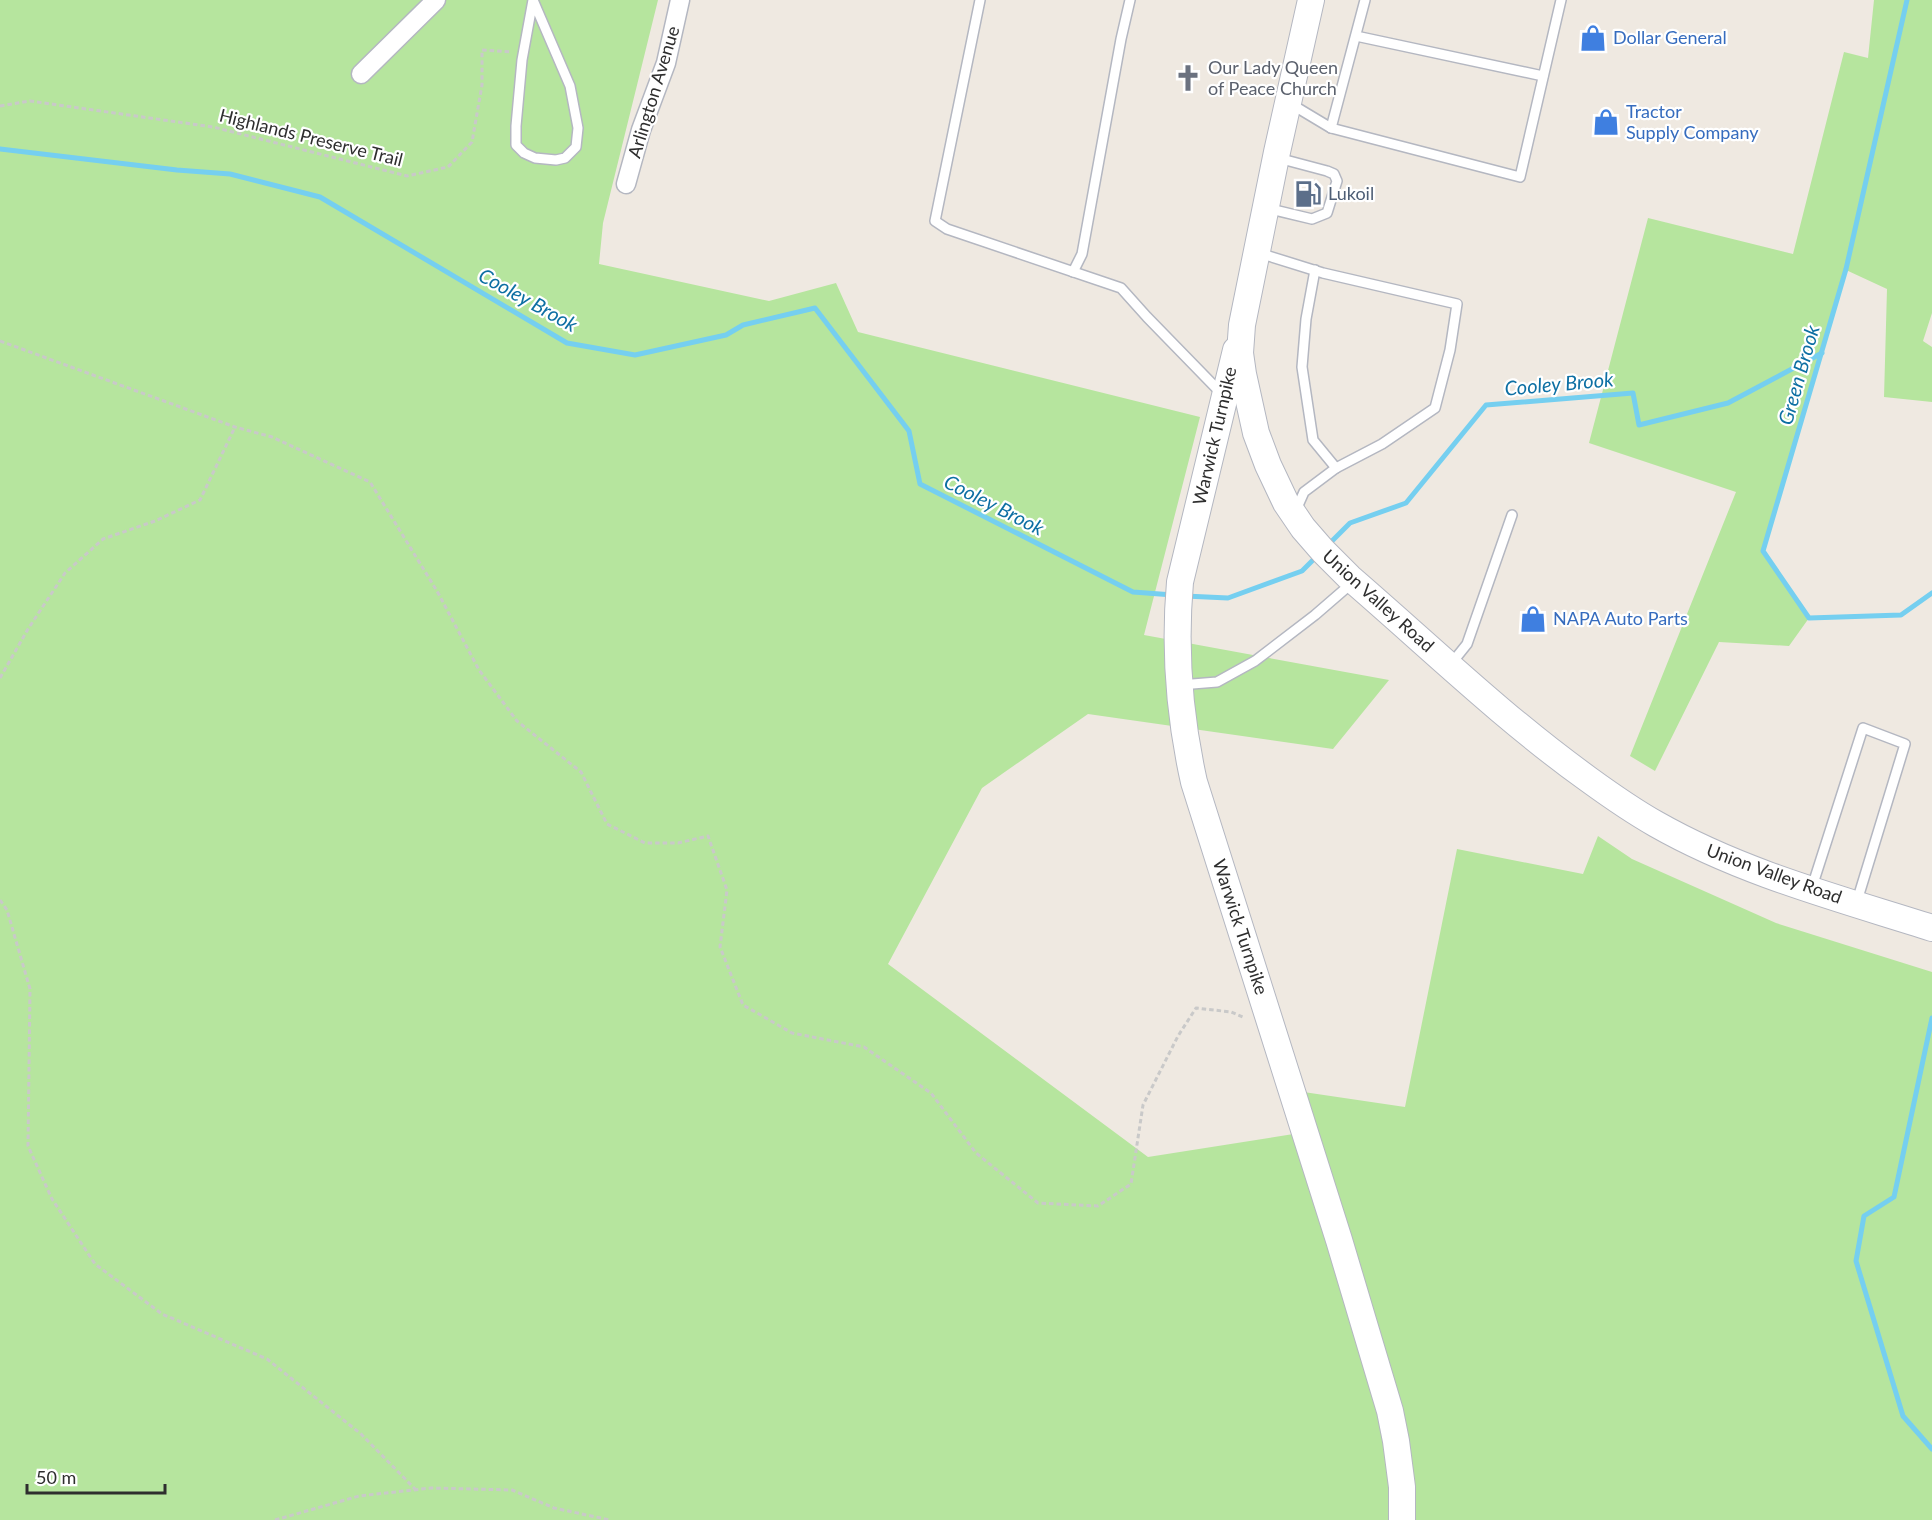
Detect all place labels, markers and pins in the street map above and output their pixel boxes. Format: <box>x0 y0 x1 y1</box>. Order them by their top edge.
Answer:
shop icon: Dollar General <box>1578 23 1608 53</box>
place label: Dollar General <box>1613 26 1727 48</box>
place label: Our Lady Queen of Peace Church <box>1208 56 1338 99</box>
church icon: Our Lady Queen of Peace Church <box>1173 63 1203 93</box>
place label: Tractor Supply Company <box>1626 100 1759 143</box>
shop icon: Tractor Supply Company <box>1591 107 1621 137</box>
fuel station icon: Lukoil <box>1293 179 1323 209</box>
place label: Lukoil <box>1328 182 1374 204</box>
shop icon: NAPA Auto Parts <box>1518 604 1548 634</box>
place label: NAPA Auto Parts <box>1553 607 1688 629</box>

